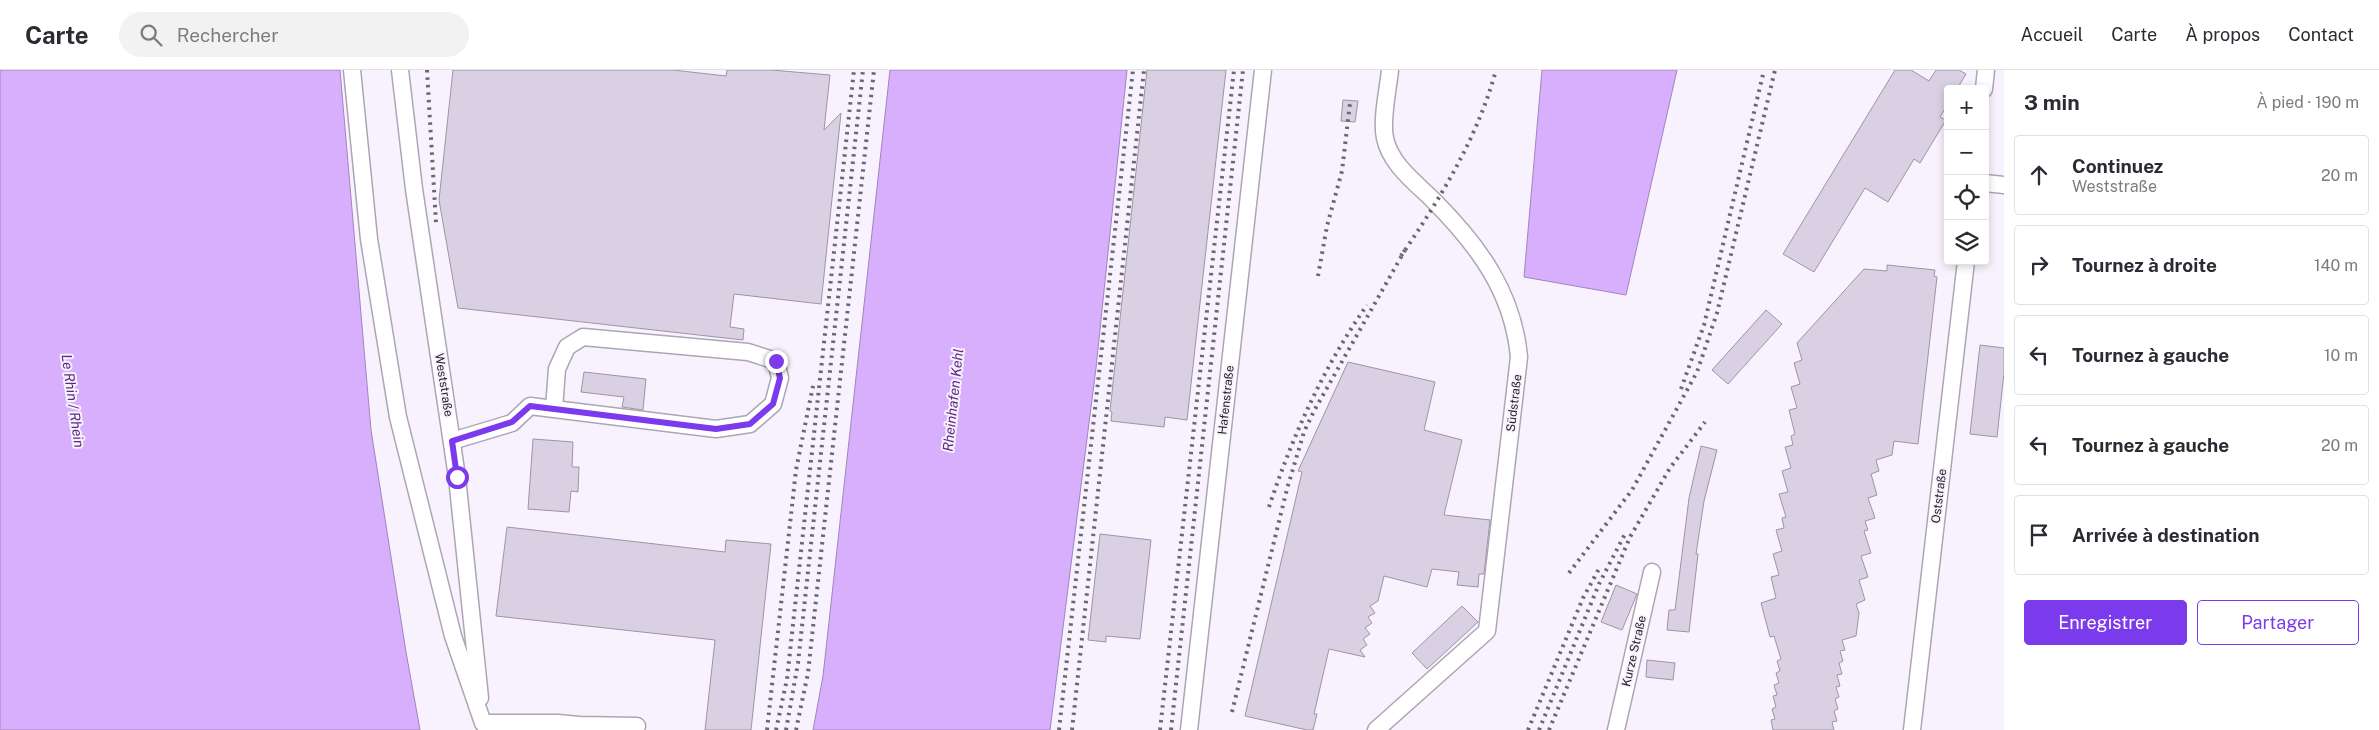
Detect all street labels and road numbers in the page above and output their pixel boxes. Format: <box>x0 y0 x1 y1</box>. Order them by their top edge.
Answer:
street label: Weststraße <box>432 352 456 418</box>
street label: Hafenstraße <box>1215 365 1237 435</box>
street label: Südstraße <box>1504 373 1524 433</box>
street label: Oststraße <box>1929 468 1949 524</box>
street label: Kurze Straße <box>1619 614 1649 688</box>

